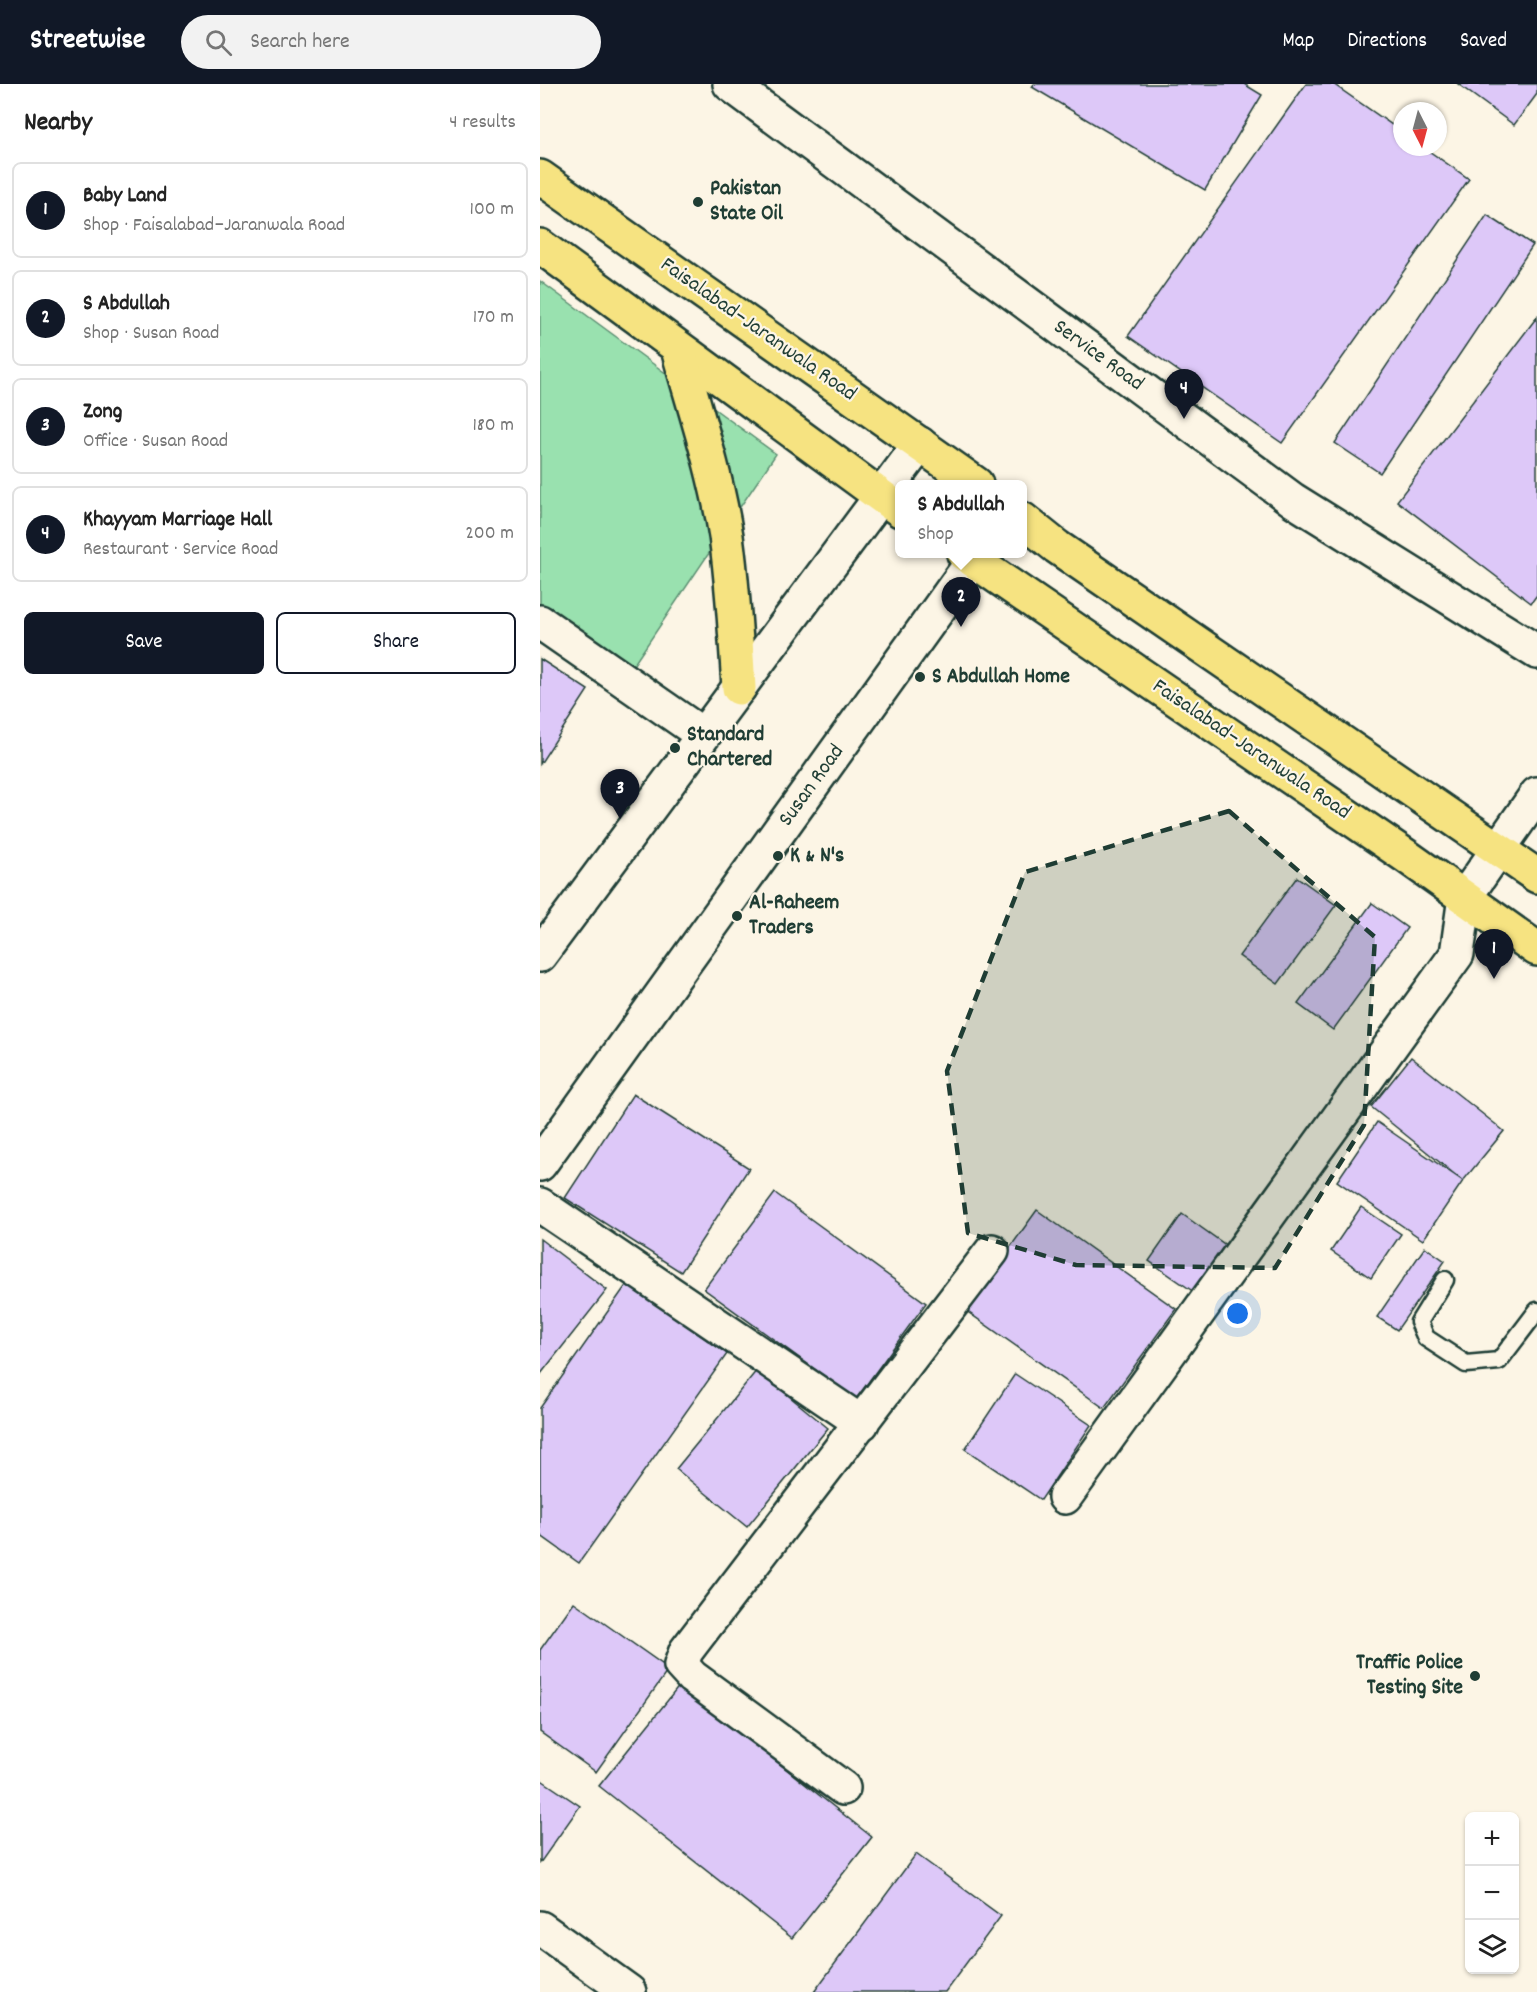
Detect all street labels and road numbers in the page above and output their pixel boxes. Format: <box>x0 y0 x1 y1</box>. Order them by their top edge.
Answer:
street label: Faisalabad–Jaranwala Road <box>653 250 863 410</box>
street label: Service Road <box>1046 312 1150 400</box>
street label: Faisalabad–Jaranwala Road <box>1146 672 1356 828</box>
street label: Susan Road <box>772 738 852 834</box>

